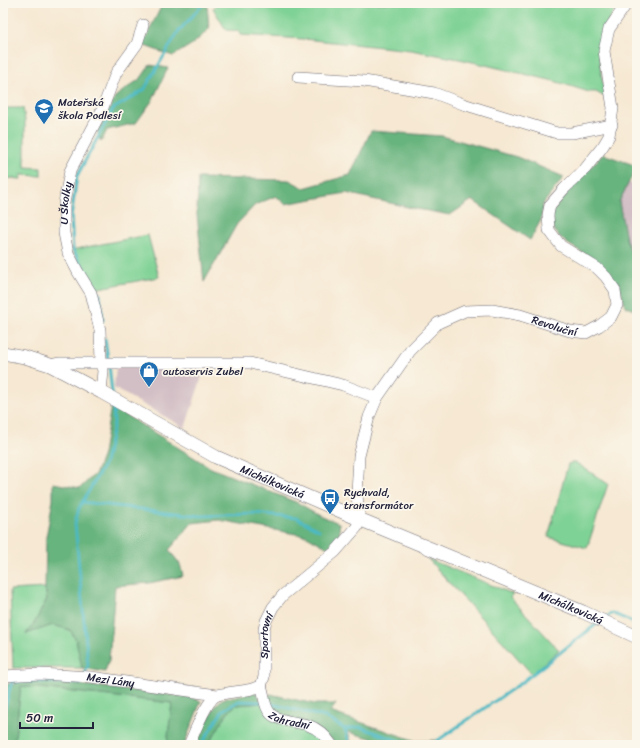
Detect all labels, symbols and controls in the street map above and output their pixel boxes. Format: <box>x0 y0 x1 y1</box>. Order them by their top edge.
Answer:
place label: Mateřská škola Podlesí <box>57 93 123 125</box>
school or university icon: Mateřská škola Podlesí <box>33 97 55 125</box>
street label: U Školky <box>55 180 78 225</box>
street label: Revoluční <box>529 310 580 342</box>
shop icon: autoservis Zubel <box>138 360 160 388</box>
place label: autoservis Zubel <box>163 362 244 381</box>
street label: Michálkovická <box>237 460 308 504</box>
place label: Rychvald, transformátor <box>344 483 414 515</box>
bus stop icon: Rychvald, transformátor <box>319 487 341 515</box>
street label: Michálkovická <box>536 586 607 630</box>
street label: Sportovní <box>255 607 280 659</box>
street label: Mezi Lány <box>85 668 136 693</box>
scale bar <box>20 704 93 730</box>
street label: Zahradní <box>264 706 315 736</box>
text: 50 m <box>26 707 53 729</box>

